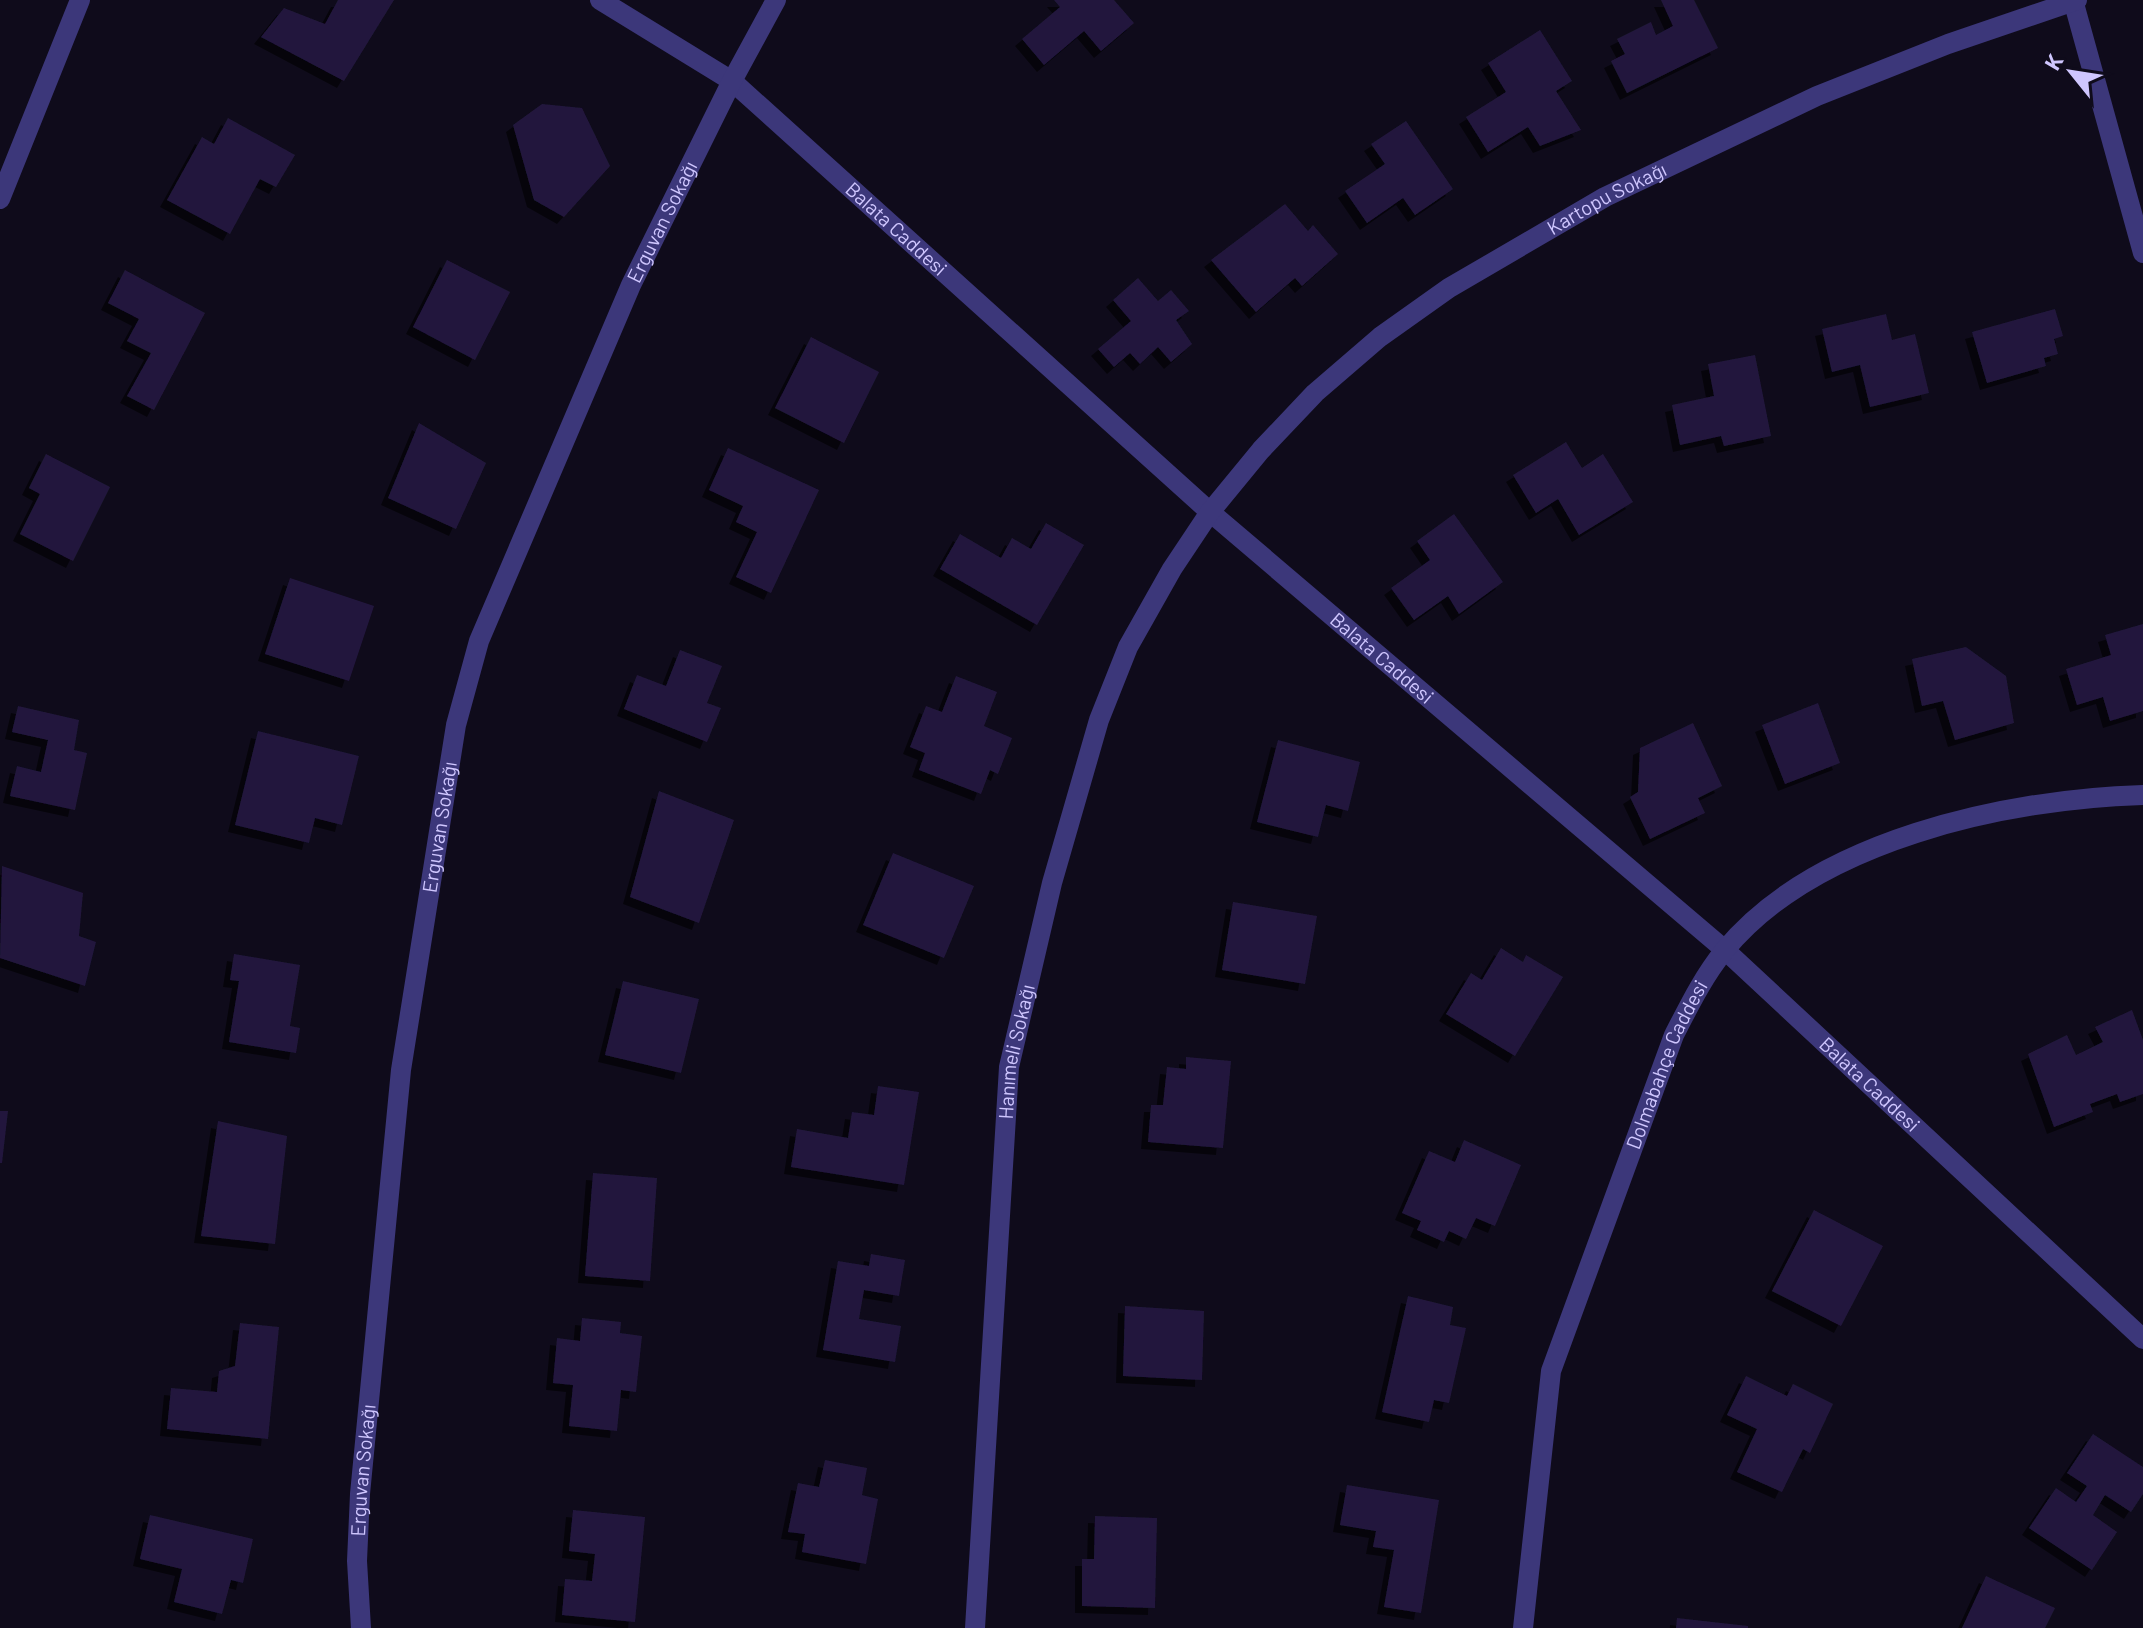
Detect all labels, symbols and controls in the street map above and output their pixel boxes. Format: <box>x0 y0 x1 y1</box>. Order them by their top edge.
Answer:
north arrow <box>2031 32 2111 112</box>
text: K <box>2038 49 2068 74</box>
street label: Erguvan Sokağı <box>621 157 701 286</box>
street label: Kartopu Sokağı <box>1543 157 1670 239</box>
street label: Balata Caddesi <box>841 176 953 280</box>
street label: Balata Caddesi <box>1326 607 1439 708</box>
street label: Erguvan Sokağı <box>416 760 461 894</box>
street label: Dolmabahçe Caddesi <box>1620 975 1712 1152</box>
street label: Hanımeli Sokağı <box>993 982 1039 1120</box>
street label: Balata Caddesi <box>1815 1031 1925 1136</box>
street label: Erguvan Sokağı <box>345 1403 380 1537</box>

